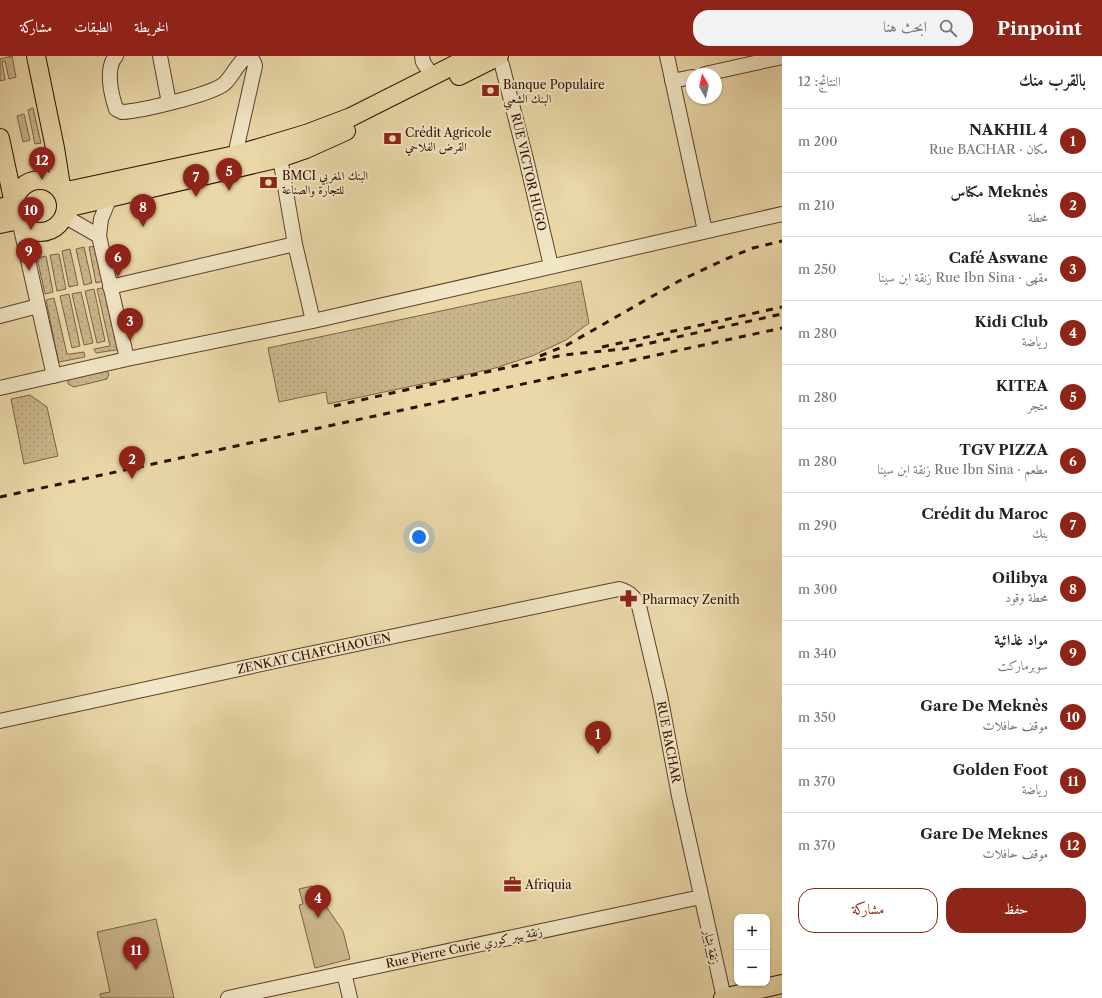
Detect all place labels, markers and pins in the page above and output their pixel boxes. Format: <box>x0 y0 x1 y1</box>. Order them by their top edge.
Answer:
place label: Banque Populaire البنك الشعبي <box>503 77 605 111</box>
bank icon: Banque Populaire البنك الشعبي <box>480 81 500 101</box>
place label: Crédit Agricole القرض الفلاحي <box>405 125 492 157</box>
bank icon: Crédit Agricole القرض الفلاحي <box>382 129 402 149</box>
pin: 12 <box>29 147 55 180</box>
pin: 5 <box>216 158 242 191</box>
pin: 7 <box>183 164 209 197</box>
place label: BMCI البنك المغربي للتجارة والصناعة <box>282 168 368 198</box>
bank icon: BMCI البنك المغربي للتجارة والصناعة <box>259 172 279 192</box>
pin: 8 <box>130 194 156 227</box>
pin: 10 <box>18 197 44 230</box>
pin: 9 <box>16 238 42 271</box>
pin: 6 <box>105 244 131 277</box>
pin: 3 <box>117 308 143 341</box>
pin: 2 <box>119 446 145 479</box>
pharmacy icon: Pharmacy Zenith <box>619 589 639 609</box>
place label: Pharmacy Zenith <box>642 592 740 607</box>
pin: 1 <box>585 721 611 754</box>
office icon: Afriquia <box>502 874 522 894</box>
place label: Afriquia <box>524 877 572 892</box>
pin: 4 <box>305 885 331 918</box>
pin: 11 <box>123 937 149 970</box>

